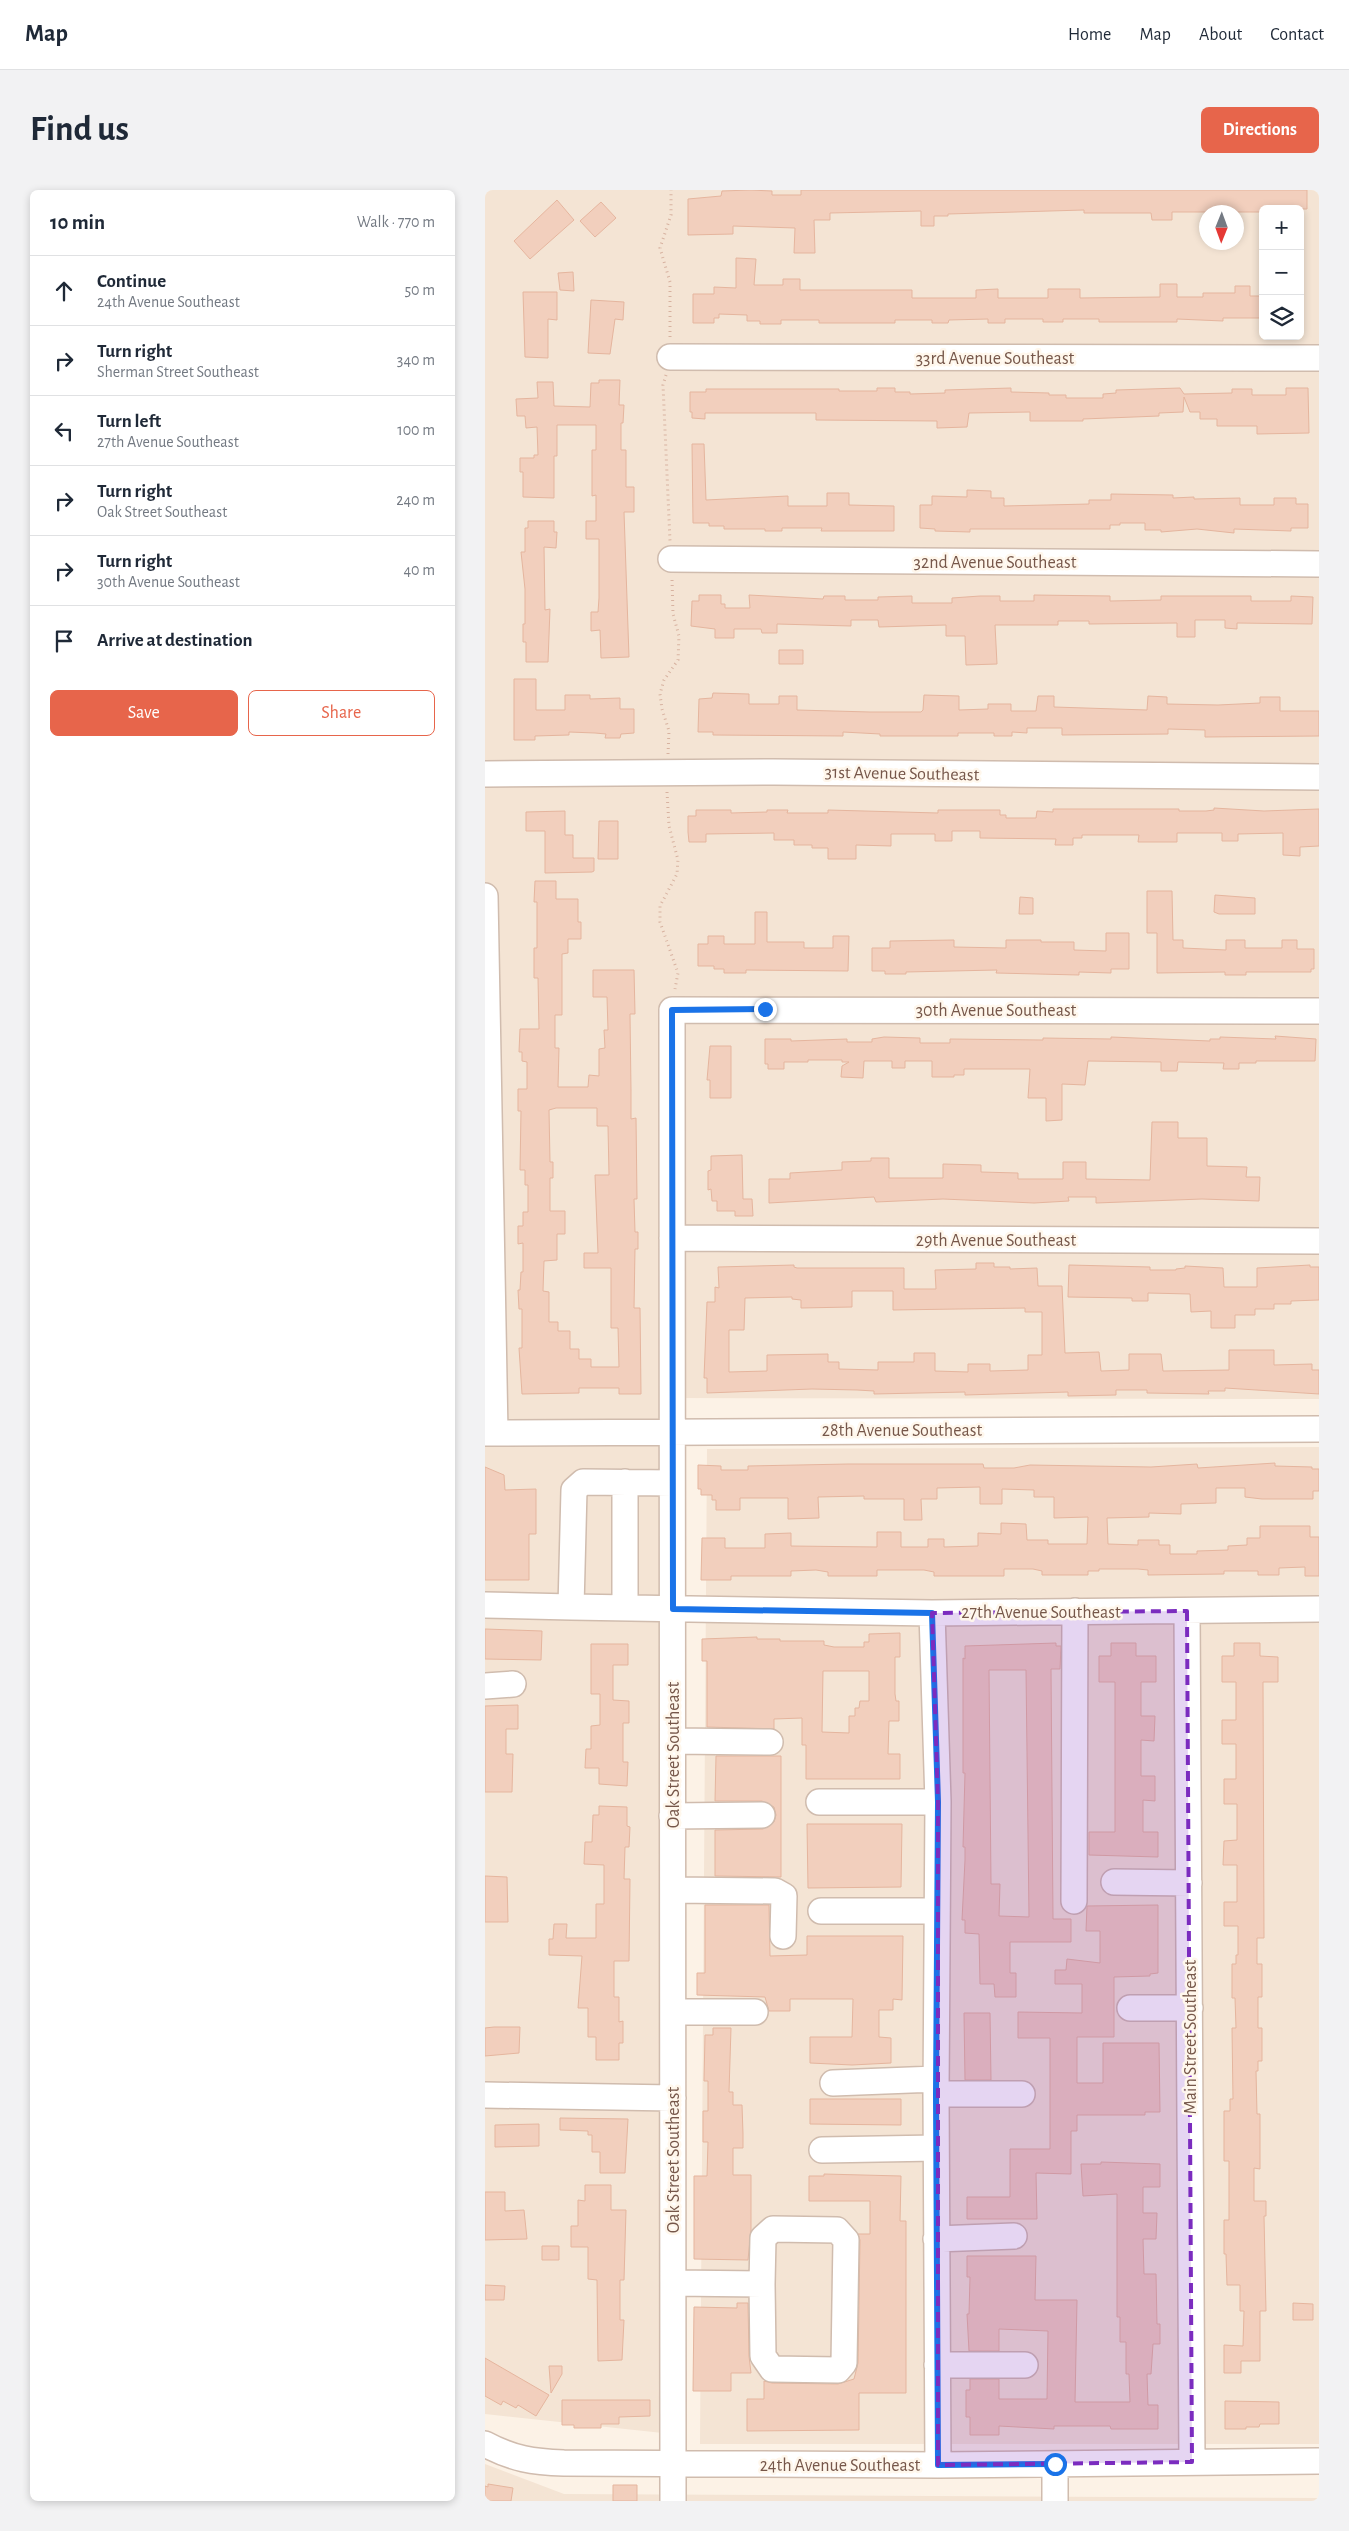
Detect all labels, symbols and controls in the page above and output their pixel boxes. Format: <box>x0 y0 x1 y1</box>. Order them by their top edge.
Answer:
text: Map <box>25 22 68 46</box>
text: Home <box>1068 26 1111 44</box>
text: Map <box>1139 26 1171 44</box>
text: About <box>1199 26 1242 44</box>
text: Contact <box>1270 26 1324 44</box>
button: Directions <box>1201 107 1319 153</box>
text: Find us <box>30 112 129 147</box>
north arrow <box>1199 205 1244 250</box>
map controls <box>1259 205 1304 340</box>
button: + <box>1259 205 1304 250</box>
text: 10 min <box>50 212 105 233</box>
text: Walk · 770 m <box>357 214 435 230</box>
button: − <box>1259 250 1304 295</box>
text: Continue <box>97 272 166 291</box>
icon: ahead <box>50 277 78 305</box>
text: 50 m <box>404 282 435 298</box>
text: 24th Avenue Southeast <box>97 294 240 310</box>
button: layers <box>1259 295 1304 340</box>
text: Turn right <box>97 342 172 361</box>
icon: right <box>50 347 78 375</box>
street label: 33rd Avenue Southeast <box>916 350 1075 368</box>
text: 340 m <box>397 352 435 368</box>
text: Sherman Street Southeast <box>97 364 259 380</box>
text: Turn left <box>97 412 161 431</box>
icon: left <box>50 417 78 445</box>
text: 100 m <box>397 422 435 438</box>
text: 27th Avenue Southeast <box>97 434 239 450</box>
text: Turn right <box>97 482 172 501</box>
icon: right <box>50 487 78 515</box>
text: 240 m <box>396 492 435 508</box>
text: Oak Street Southeast <box>97 504 227 520</box>
text: Turn right <box>97 552 172 571</box>
street label: 32nd Avenue Southeast <box>914 554 1077 572</box>
icon: right <box>50 557 78 585</box>
text: 40 m <box>403 562 435 578</box>
text: 30th Avenue Southeast <box>97 574 240 590</box>
icon: arrive <box>50 627 78 655</box>
text: Arrive at destination <box>97 631 253 650</box>
button: Save <box>50 690 238 736</box>
button: Share <box>248 690 435 736</box>
street label: 31st Avenue Southeast <box>824 764 980 784</box>
route end <box>754 998 777 1021</box>
street label: 30th Avenue Southeast <box>916 1002 1077 1020</box>
street label: 29th Avenue Southeast <box>916 1232 1076 1250</box>
street label: 28th Avenue Southeast <box>822 1422 983 1440</box>
street label: 27th Avenue Southeast <box>961 1604 1121 1622</box>
street label: Oak Street Southeast <box>665 1681 683 1828</box>
street label: Main Street Southeast <box>1182 1959 1200 2114</box>
street label: Oak Street Southeast <box>665 2086 683 2233</box>
route start <box>1044 2453 1067 2476</box>
street label: 24th Avenue Southeast <box>760 2457 921 2475</box>

